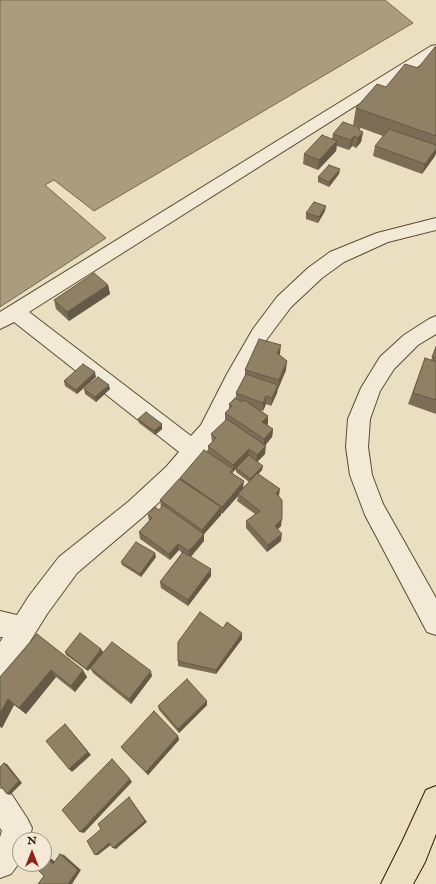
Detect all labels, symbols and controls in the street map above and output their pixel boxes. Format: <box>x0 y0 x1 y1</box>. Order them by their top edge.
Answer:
north arrow <box>12 832 52 872</box>
text: N <box>27 834 37 848</box>

